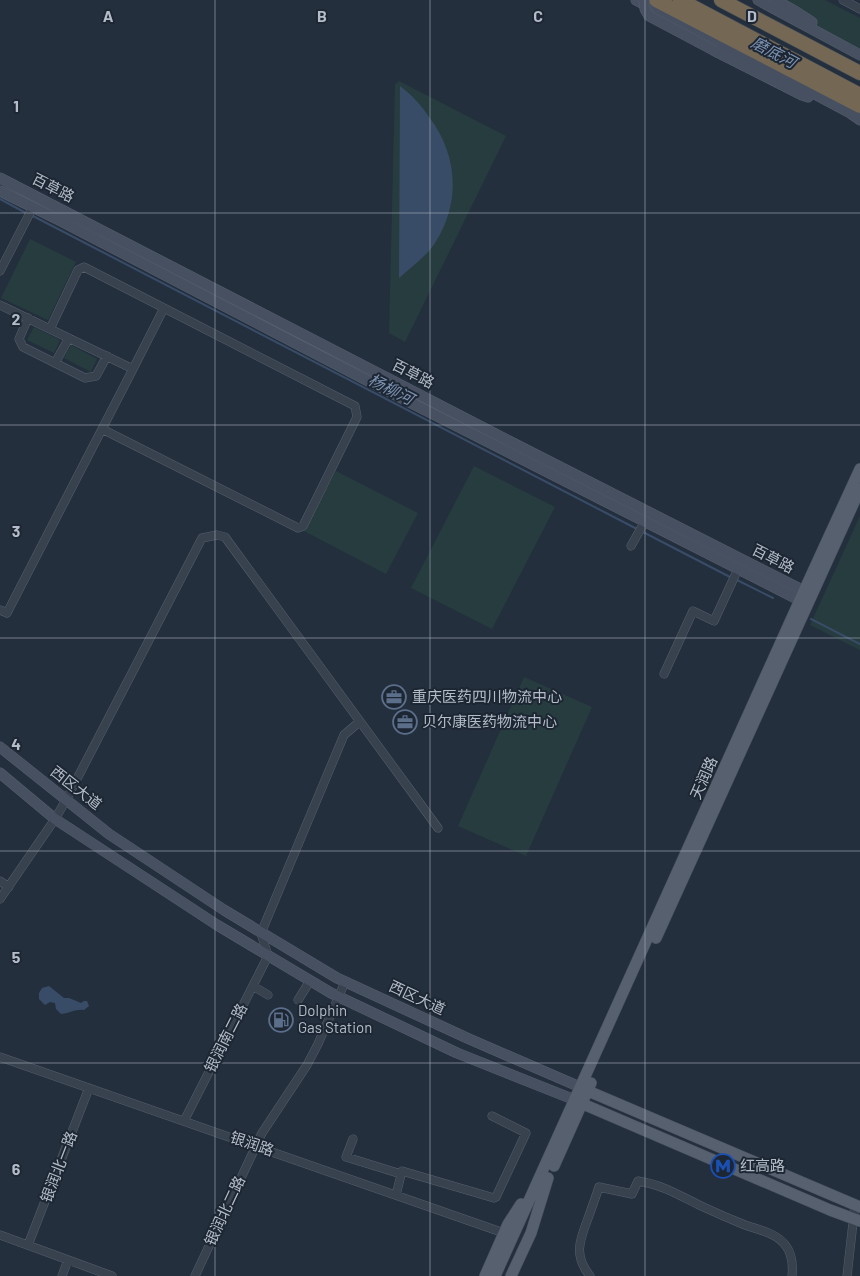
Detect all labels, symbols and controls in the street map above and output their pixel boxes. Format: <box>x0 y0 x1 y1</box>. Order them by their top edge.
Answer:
text: A <box>103 6 114 25</box>
text: B <box>317 6 327 25</box>
text: C <box>533 6 543 25</box>
text: D <box>747 6 757 25</box>
water label: 磨底河 <box>749 32 803 73</box>
text: 1 <box>13 96 19 115</box>
street label: 百草路 <box>29 169 78 205</box>
text: 2 <box>12 309 21 328</box>
street label: 百草路 <box>389 355 438 391</box>
water label: 杨柳河 <box>366 369 420 409</box>
text: 3 <box>12 521 20 540</box>
street label: 百草路 <box>749 540 798 576</box>
office icon: 重庆医药四川物流中心 <box>381 684 407 710</box>
place label: 重庆医药四川物流中心 <box>412 687 562 705</box>
office icon: 贝尔康医药物流中心 <box>392 709 418 735</box>
place label: 贝尔康医药物流中心 <box>422 712 557 730</box>
text: 4 <box>11 734 21 753</box>
street label: 天润路 <box>686 753 720 802</box>
street label: 西区大道 <box>47 762 106 813</box>
text: 5 <box>12 947 21 966</box>
street label: 西区大道 <box>386 976 448 1018</box>
street label: 银润南二路 <box>200 1000 250 1075</box>
place label: Dolphin Gas Station <box>298 1001 372 1036</box>
fuel station icon: Dolphin Gas Station <box>268 1007 294 1033</box>
street label: 银润路 <box>228 1127 277 1159</box>
street label: 银润北一路 <box>36 1128 80 1205</box>
metro station icon: 红高路 <box>710 1153 736 1179</box>
place label: 红高路 <box>740 1156 785 1174</box>
text: 6 <box>12 1159 21 1178</box>
street label: 银润北二路 <box>200 1173 248 1248</box>

